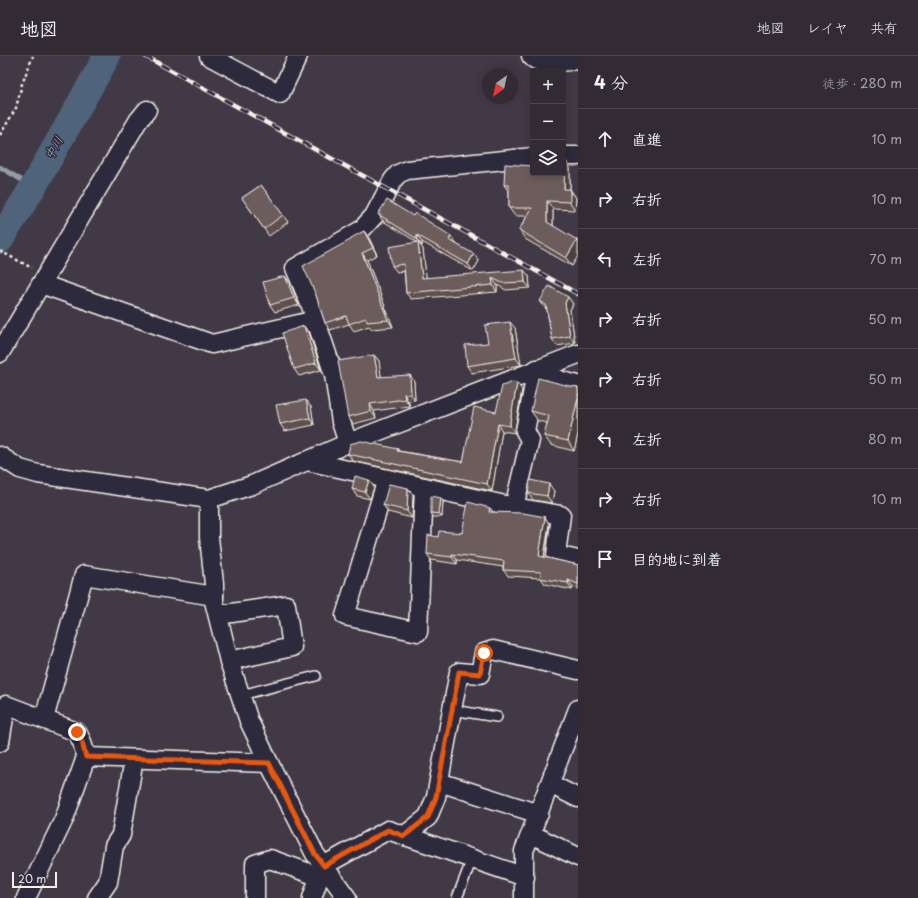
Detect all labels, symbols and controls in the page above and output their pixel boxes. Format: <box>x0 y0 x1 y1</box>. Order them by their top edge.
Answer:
text: 地図 <box>20 14 58 42</box>
text: 地図 <box>757 17 785 38</box>
text: レイヤ <box>807 17 848 38</box>
text: 共有 <box>870 17 898 38</box>
north arrow <box>482 68 518 104</box>
map controls <box>530 68 566 176</box>
button: + <box>530 68 566 104</box>
text: 4 分 <box>594 69 628 95</box>
text: 徒歩 · 280 m <box>822 73 902 92</box>
button: − <box>530 104 566 140</box>
text: 直進 <box>632 127 662 150</box>
icon: ahead <box>594 128 616 150</box>
text: 10 m <box>872 129 902 148</box>
water label: 中川 <box>39 133 67 162</box>
button: layers <box>530 140 566 176</box>
text: 右折 <box>632 187 662 210</box>
icon: right <box>594 188 616 210</box>
text: 10 m <box>872 189 902 208</box>
text: 左折 <box>632 247 662 270</box>
icon: left <box>594 248 616 270</box>
text: 70 m <box>869 249 902 268</box>
text: 右折 <box>632 307 662 330</box>
icon: right <box>594 308 616 330</box>
text: 50 m <box>868 309 902 328</box>
text: 右折 <box>632 367 662 390</box>
icon: right <box>594 368 616 390</box>
text: 50 m <box>868 369 902 388</box>
text: 左折 <box>632 427 662 450</box>
icon: left <box>594 428 616 450</box>
text: 80 m <box>868 429 902 448</box>
text: 右折 <box>632 487 662 510</box>
icon: right <box>594 488 616 510</box>
text: 10 m <box>872 489 902 508</box>
text: 目的地に到着 <box>632 547 722 570</box>
icon: arrive <box>594 548 616 570</box>
route start <box>475 644 493 662</box>
route end <box>68 723 86 741</box>
scale bar <box>12 870 57 889</box>
text: 20 m <box>18 870 46 887</box>

